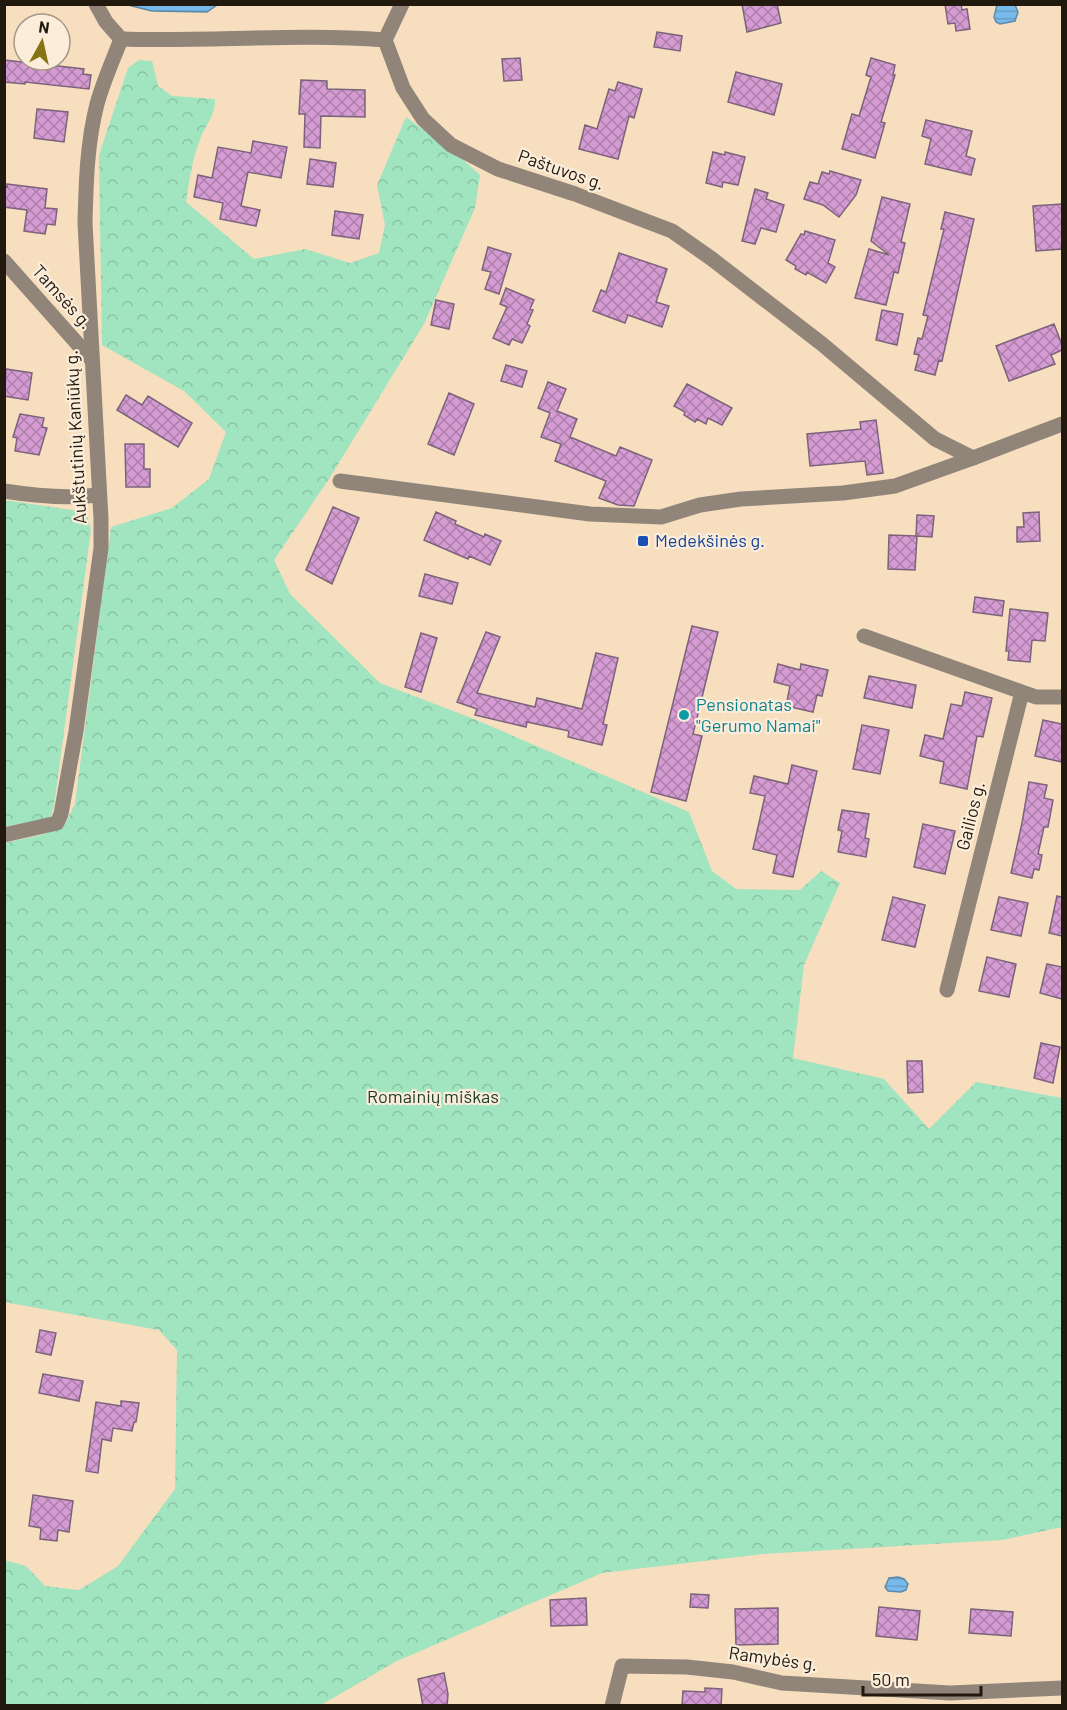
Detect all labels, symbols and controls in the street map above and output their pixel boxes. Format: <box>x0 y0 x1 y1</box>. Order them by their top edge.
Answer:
north arrow <box>12 12 72 72</box>
text: N <box>38 17 51 37</box>
street label: Paštuvos g. <box>515 144 607 194</box>
street label: Tamsės g. <box>28 260 97 333</box>
street label: Aukštutinių Kaniūkų g. <box>59 349 91 525</box>
place label: Medekšinės g. <box>655 529 765 551</box>
marker: Medekšinės g. <box>636 534 650 548</box>
place label: Pensionatas "Gerumo Namai" <box>696 693 821 736</box>
marker: Pensionatas "Gerumo Namai" <box>677 708 691 722</box>
street label: Gailios g. <box>951 779 989 852</box>
park label: Romainių miškas <box>367 1085 499 1107</box>
street label: Ramybės g. <box>727 1641 819 1675</box>
scale bar <box>863 1659 982 1697</box>
text: 50 m <box>872 1668 910 1690</box>

